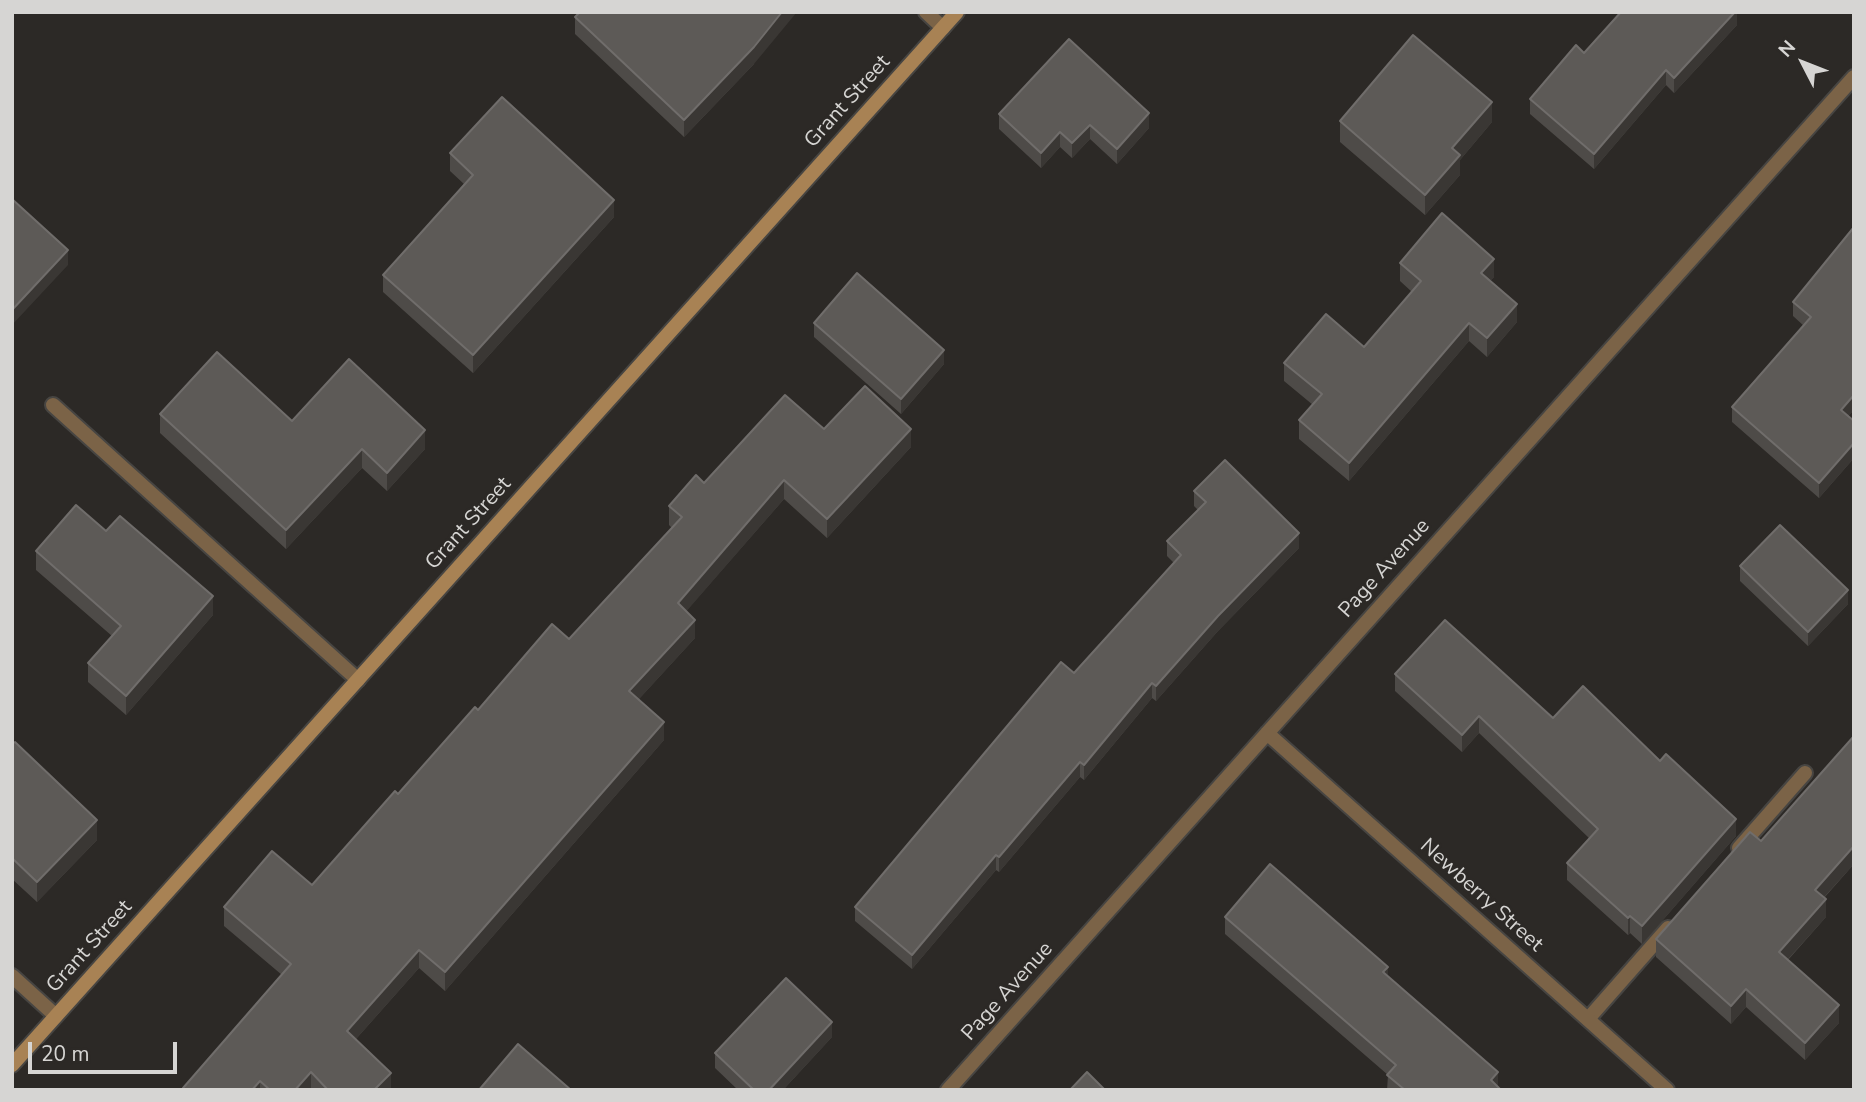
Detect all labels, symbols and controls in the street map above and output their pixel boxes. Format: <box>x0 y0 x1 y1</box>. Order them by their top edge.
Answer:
north arrow <box>1768 28 1838 98</box>
text: N <box>1773 35 1802 63</box>
street label: Grant Street <box>800 51 896 153</box>
street label: Grant Street <box>421 473 517 575</box>
street label: Page Avenue <box>1334 514 1436 624</box>
street label: Newberry Street <box>1414 834 1548 958</box>
street label: Grant Street <box>42 896 138 998</box>
street label: Page Avenue <box>957 937 1059 1047</box>
scale bar <box>32 1028 180 1072</box>
text: 20 m <box>41 1040 90 1068</box>

